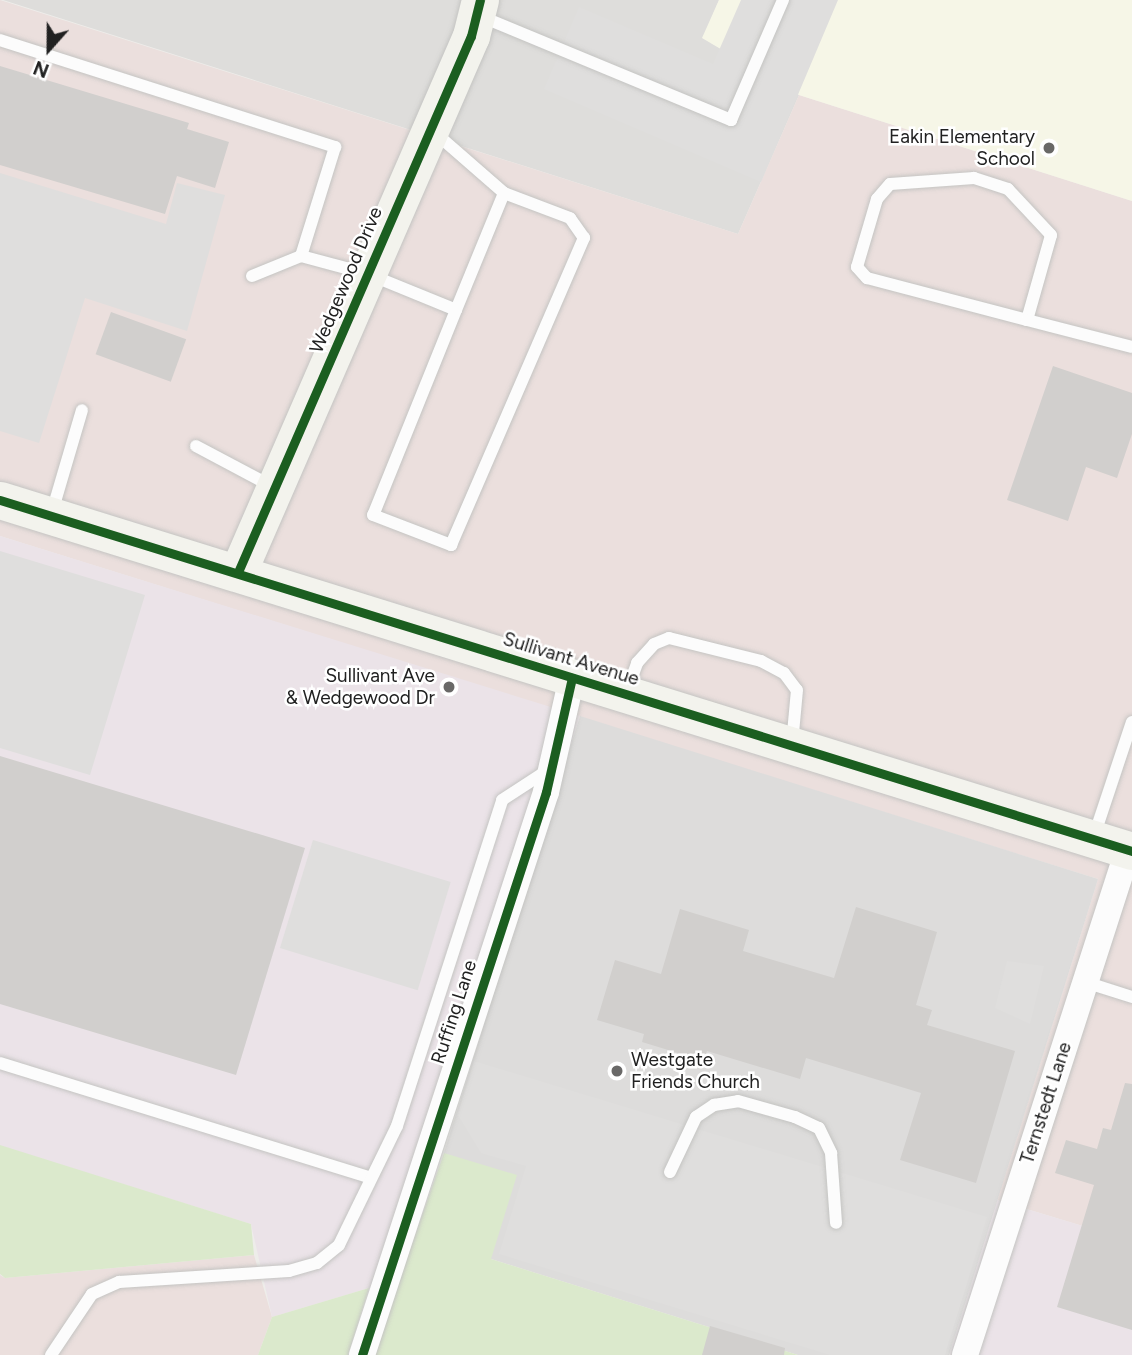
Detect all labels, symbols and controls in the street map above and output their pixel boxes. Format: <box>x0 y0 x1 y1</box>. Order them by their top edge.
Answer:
north arrow <box>14 14 84 84</box>
text: N <box>30 56 52 82</box>
place label: Eakin Elementary School <box>889 126 1035 170</box>
marker: Eakin Elementary School <box>1041 140 1057 156</box>
street label: Wedgewood Drive <box>305 203 387 357</box>
street label: Sullivant Avenue <box>500 627 642 691</box>
place label: Sullivant Ave & Wedgewood Dr <box>286 665 435 709</box>
marker: Sullivant Ave & Wedgewood Dr <box>441 679 457 695</box>
street label: Ruffing Lane <box>426 957 482 1067</box>
street label: Ternstedt Lane <box>1016 1039 1076 1167</box>
place label: Westgate Friends Church <box>631 1049 760 1093</box>
marker: Westgate Friends Church <box>609 1063 625 1079</box>

